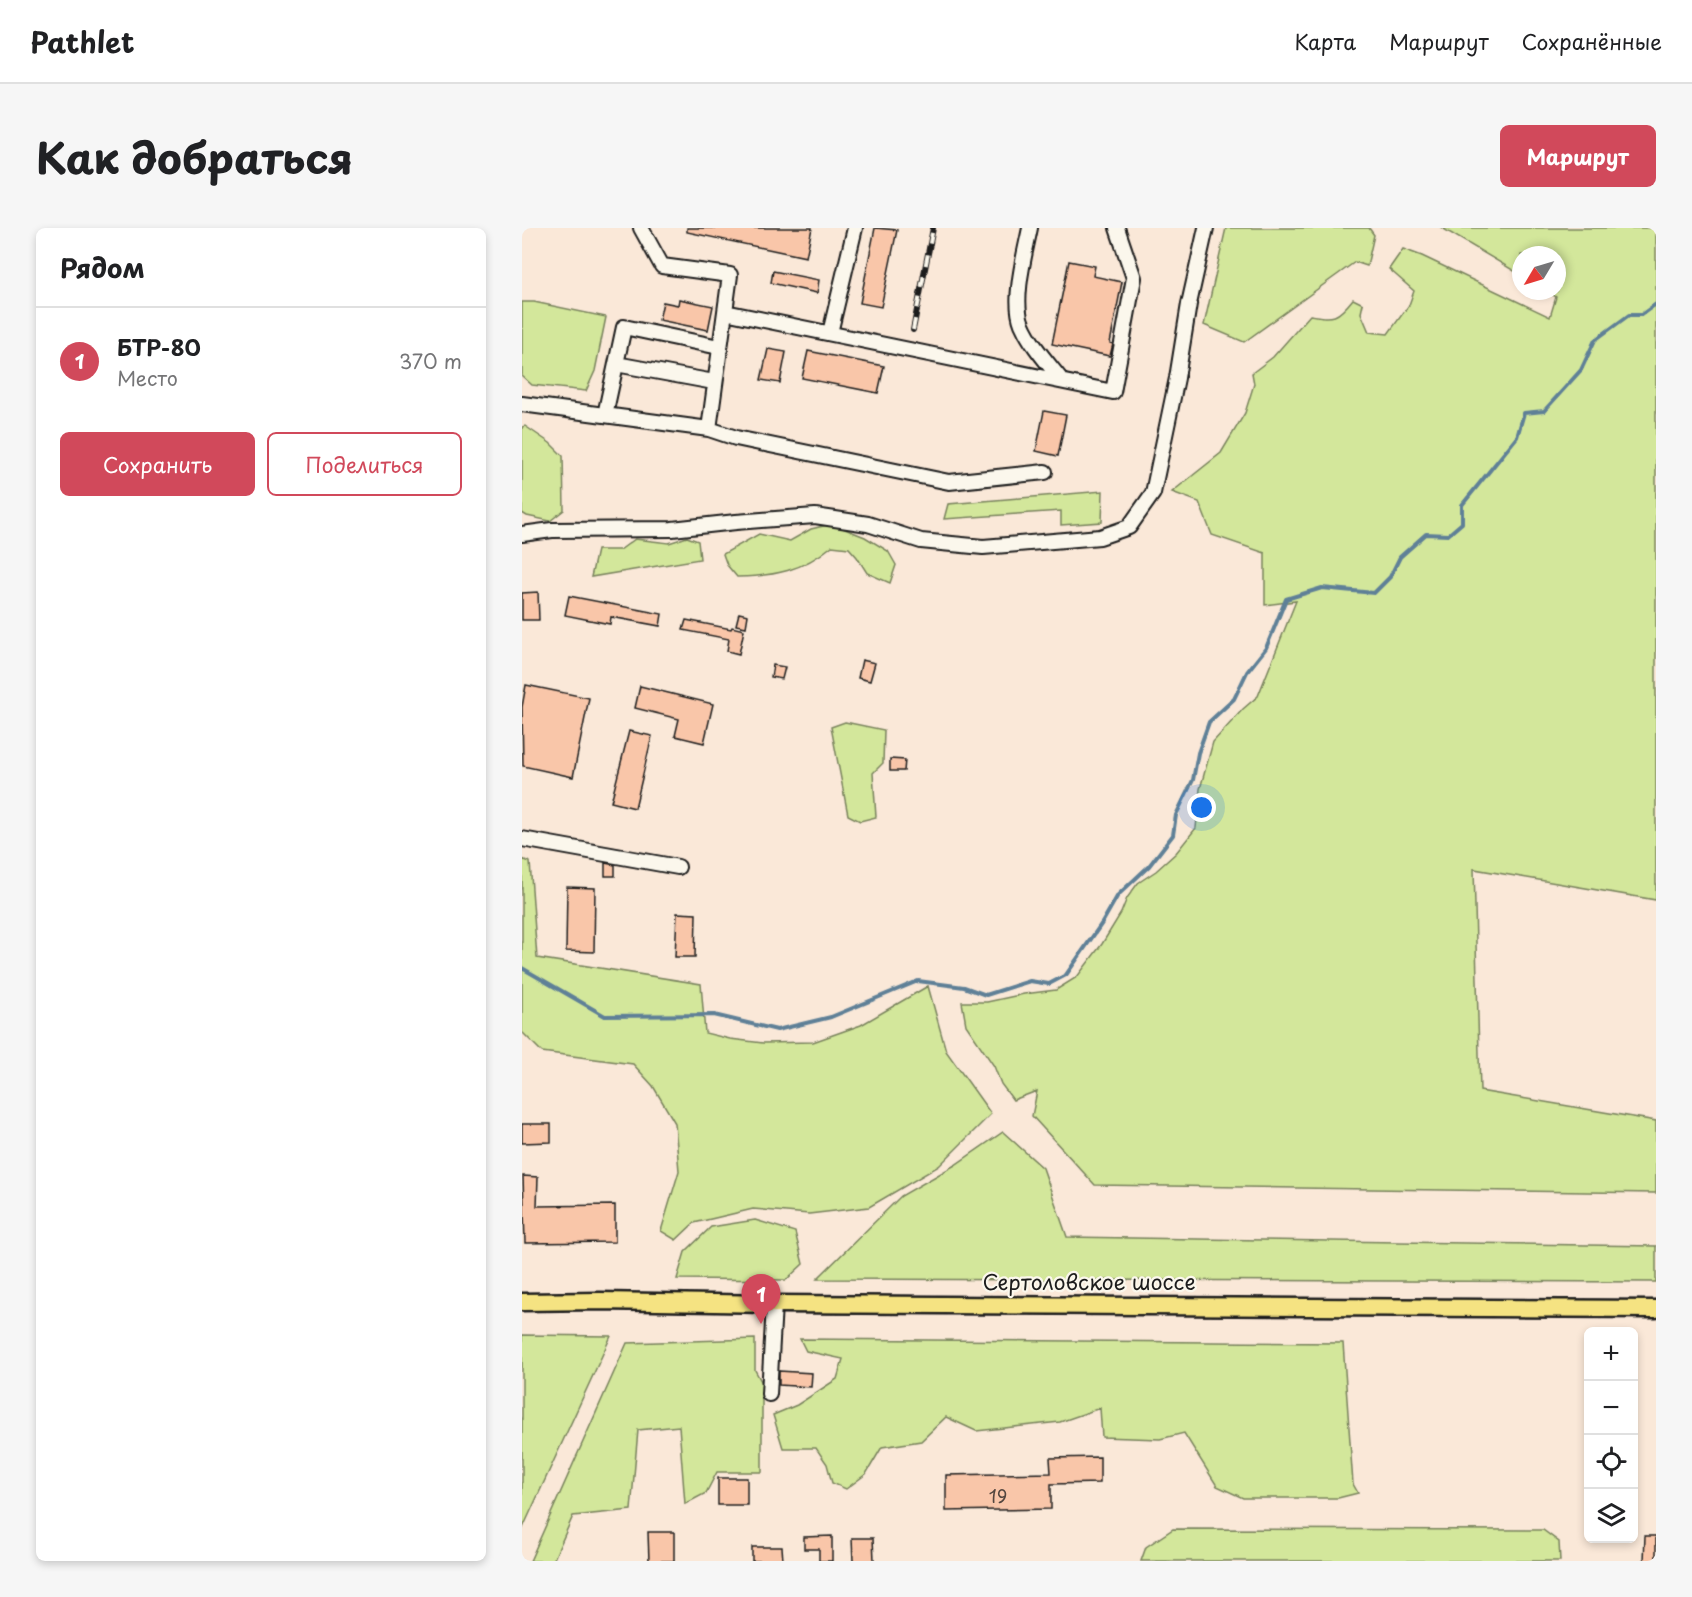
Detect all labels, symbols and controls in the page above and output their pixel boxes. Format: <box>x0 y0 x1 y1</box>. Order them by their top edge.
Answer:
text: Pathlet <box>30 20 134 63</box>
text: Карта <box>1295 25 1356 57</box>
text: Маршрут <box>1389 25 1489 57</box>
text: Сохранённые <box>1522 25 1662 57</box>
text: Как добраться <box>36 125 353 188</box>
button: Маршрут <box>1500 125 1656 187</box>
north arrow <box>1512 246 1566 300</box>
text: Рядом <box>60 248 145 287</box>
text: БТР-80 <box>117 330 201 363</box>
text: 1 <box>75 346 84 376</box>
text: 370 m <box>399 346 462 376</box>
text: Место <box>117 363 178 393</box>
button: Сохранить <box>60 432 255 496</box>
button: Поделиться <box>267 432 462 496</box>
your location <box>1187 793 1216 822</box>
street label: Сертоловское шоссе <box>982 1265 1196 1297</box>
pin: 1 <box>742 1274 780 1324</box>
map controls <box>1584 1327 1638 1543</box>
button: + <box>1584 1327 1638 1381</box>
button: − <box>1584 1381 1638 1435</box>
button: locate <box>1584 1435 1638 1489</box>
house number: 19 <box>989 1482 1007 1509</box>
button: layers <box>1584 1489 1638 1543</box>

